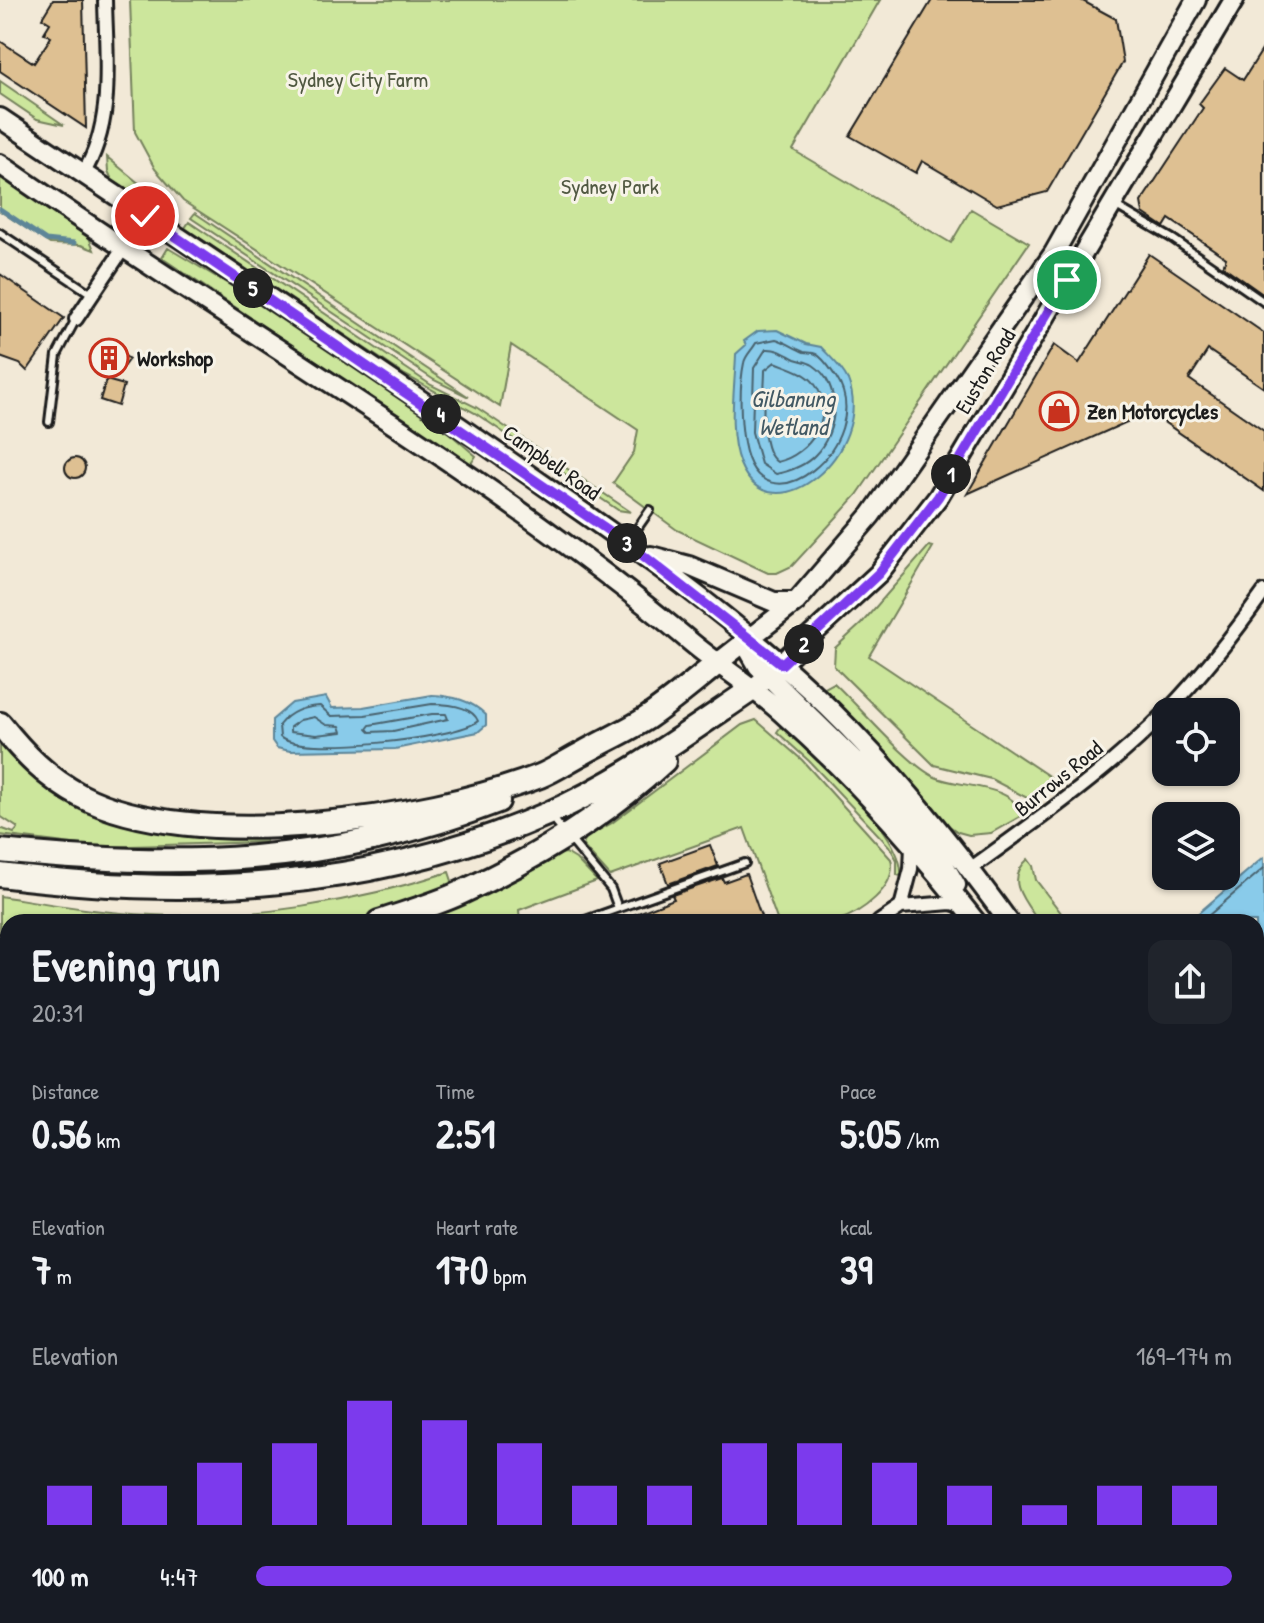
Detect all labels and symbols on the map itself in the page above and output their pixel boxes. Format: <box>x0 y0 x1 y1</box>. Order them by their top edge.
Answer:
park label: Sydney City Farm <box>288 64 428 94</box>
park label: Sydney Park <box>561 171 659 201</box>
pin <box>111 182 179 250</box>
pin <box>1033 246 1101 314</box>
pin: 5 <box>233 268 273 308</box>
street label: Euston Road <box>948 322 1022 419</box>
building icon: Workshop <box>88 337 130 379</box>
place label: Workshop <box>137 343 214 374</box>
water label: Gilbanung Wetland <box>751 382 837 442</box>
shop icon: Zen Motorcycles <box>1038 390 1080 432</box>
pin: 4 <box>421 394 461 434</box>
place label: Zen Motorcycles <box>1087 396 1219 427</box>
street label: Campbell Road <box>497 417 607 507</box>
pin: 1 <box>931 454 971 494</box>
pin: 3 <box>607 523 647 563</box>
pin: 2 <box>784 624 824 664</box>
street label: Burrows Road <box>1008 733 1109 823</box>

